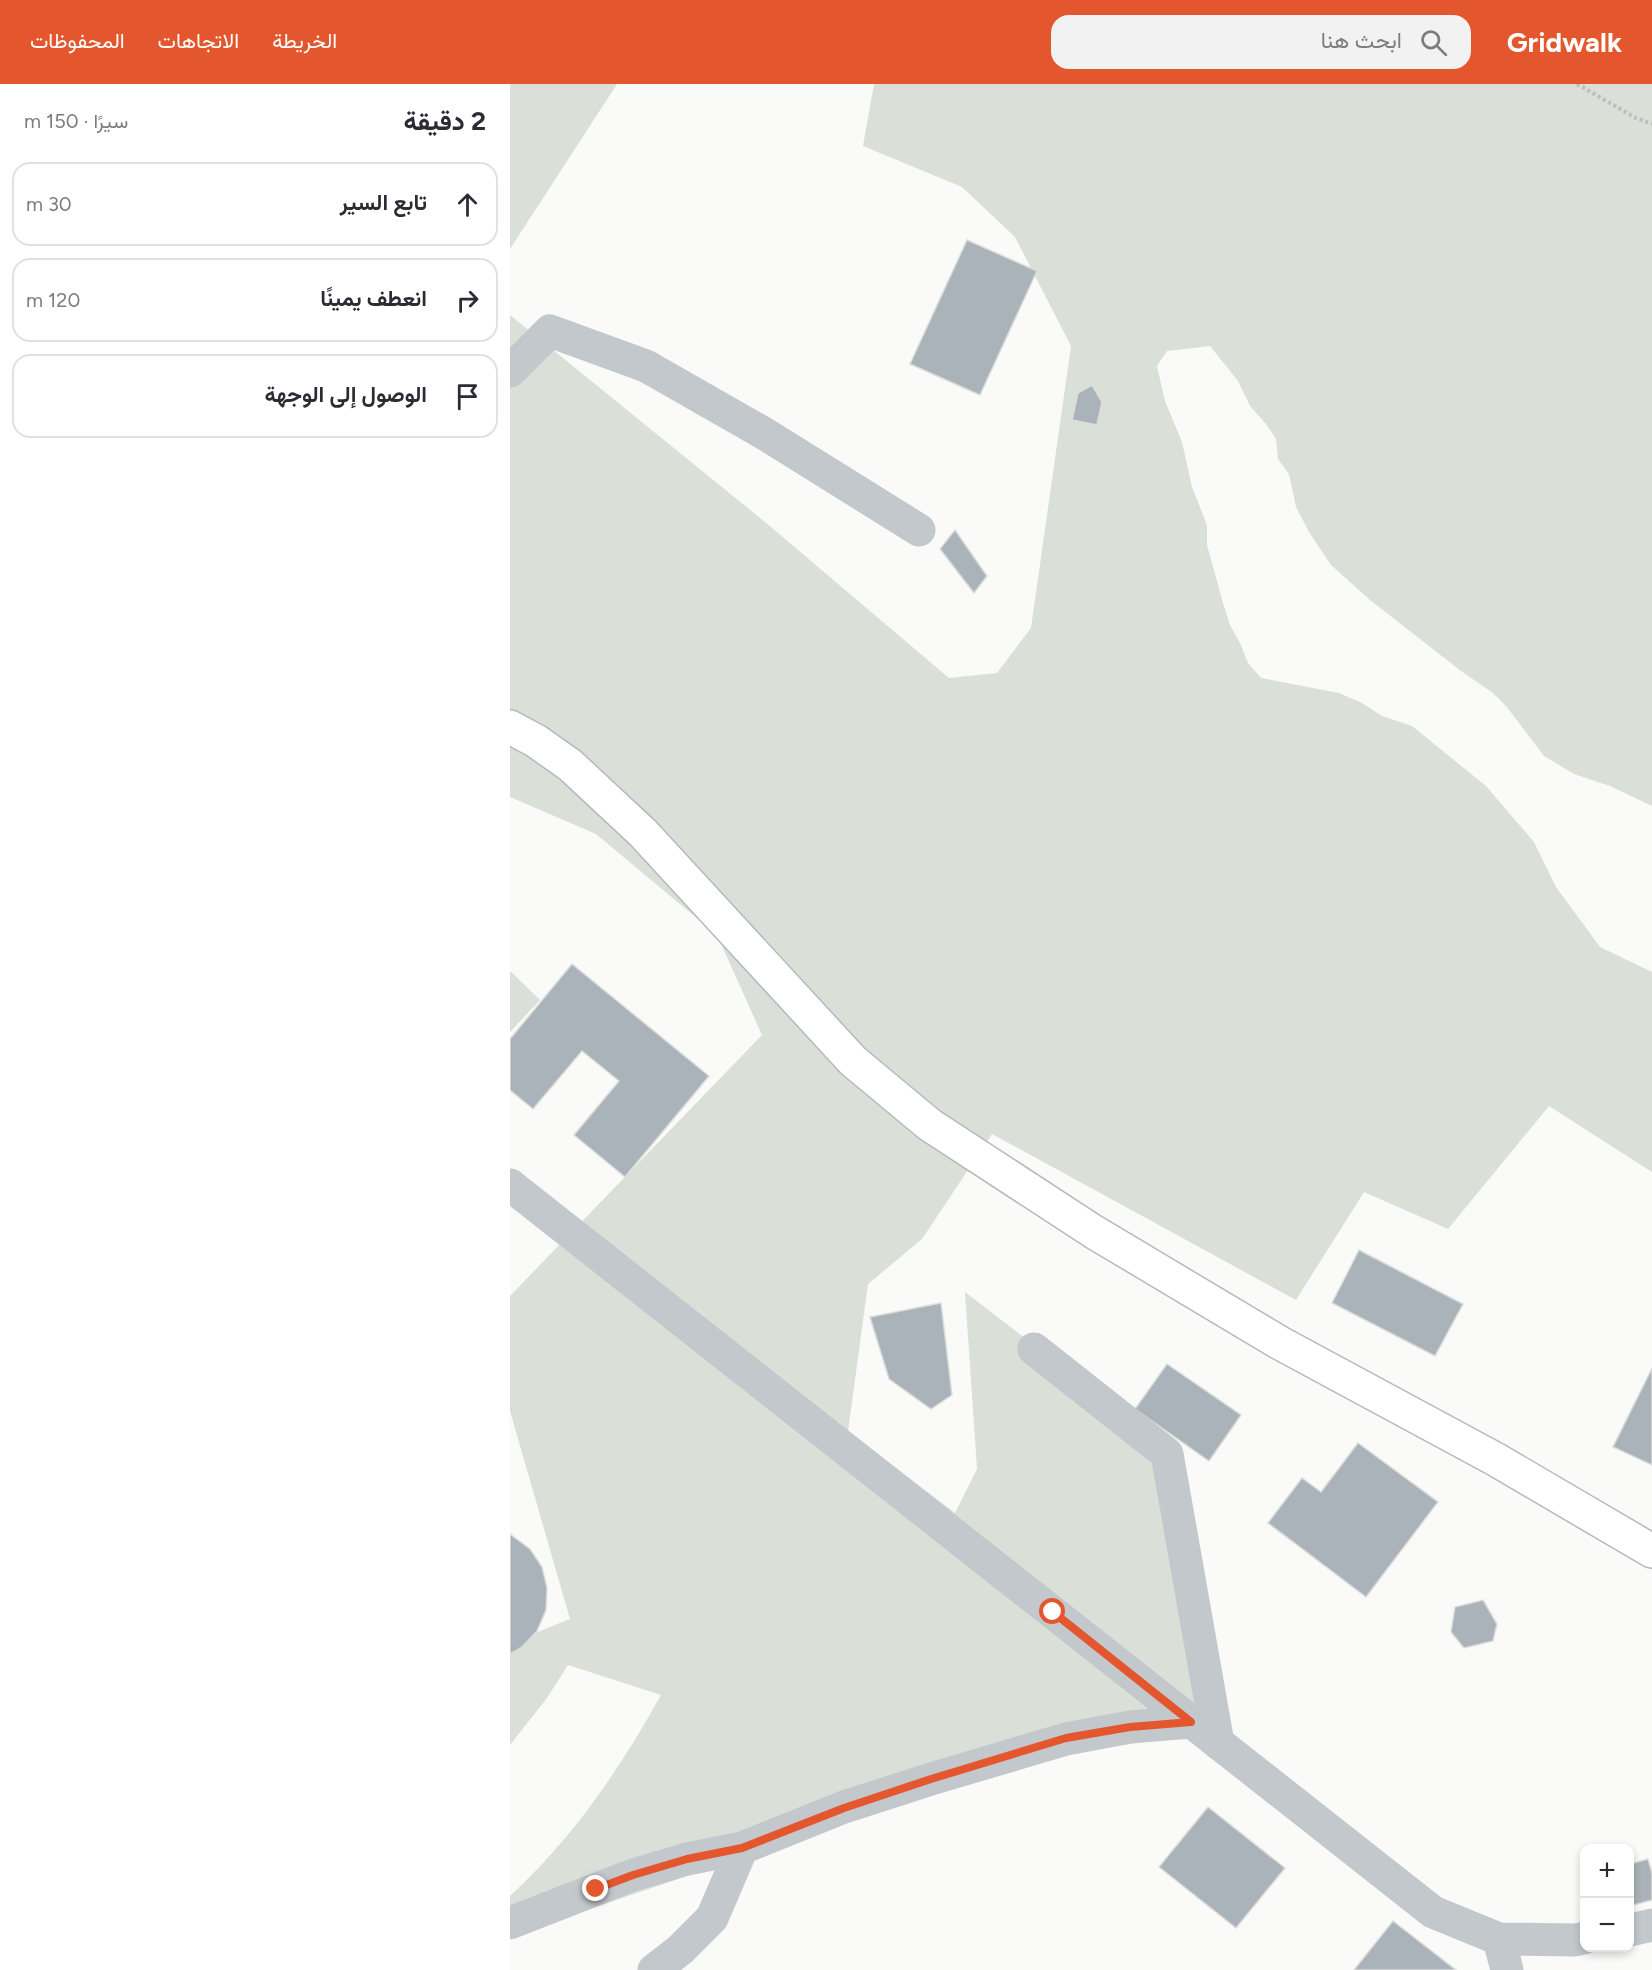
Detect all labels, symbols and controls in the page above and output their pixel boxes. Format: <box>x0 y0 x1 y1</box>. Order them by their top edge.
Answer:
search box <box>1051 15 1471 69</box>
text: Gridwalk <box>1507 25 1622 59</box>
icon: search <box>1417 26 1450 59</box>
text: ابحث هنا <box>1321 27 1402 54</box>
text: المحفوظات <box>30 28 125 53</box>
text: الاتجاهات <box>158 28 239 53</box>
text: الخريطة <box>272 28 337 53</box>
text: 2 دقيقة <box>403 105 486 137</box>
text: سيرًا · 150 m <box>24 109 128 133</box>
icon: ahead <box>451 188 484 221</box>
text: تابع السير <box>340 189 427 216</box>
text: 30 m <box>26 192 72 216</box>
icon: right <box>451 284 484 317</box>
text: انعطف يمينًا <box>320 285 427 312</box>
text: 120 m <box>26 288 80 312</box>
icon: arrive <box>451 380 484 413</box>
text: الوصول إلى الوجهة <box>264 381 427 408</box>
route start <box>1039 1598 1065 1624</box>
map controls <box>1580 1844 1634 1952</box>
button: + <box>1580 1844 1634 1898</box>
route end <box>582 1875 608 1901</box>
button: − <box>1580 1898 1634 1952</box>

